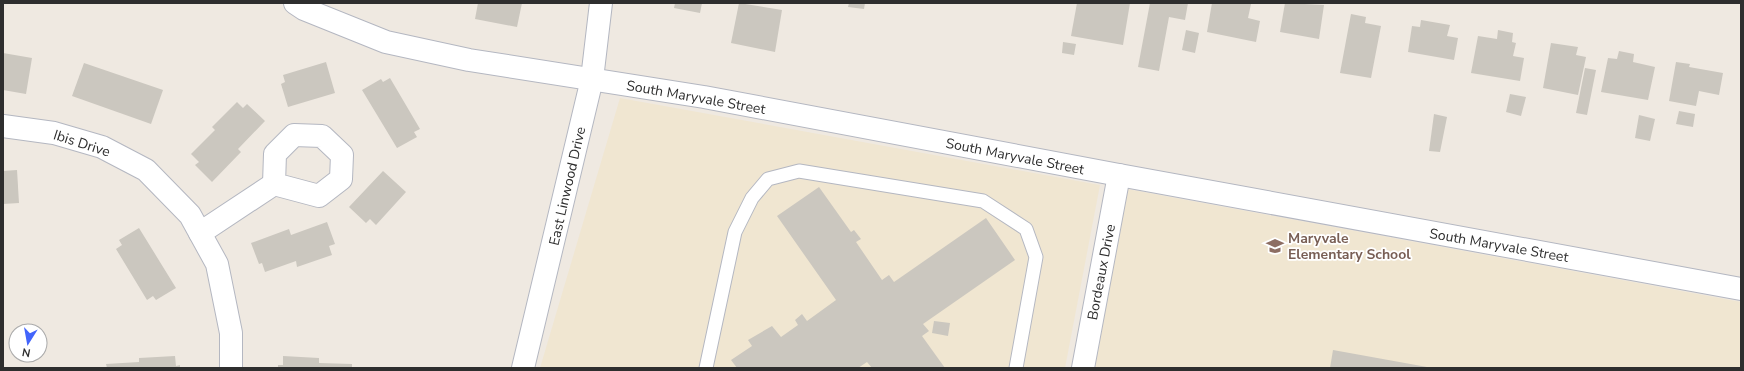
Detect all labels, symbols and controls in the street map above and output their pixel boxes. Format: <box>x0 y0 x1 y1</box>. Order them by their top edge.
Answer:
street label: South Maryvale Street <box>625 76 767 119</box>
street label: Ibis Drive <box>51 125 113 162</box>
street label: East Linwood Drive <box>545 125 590 247</box>
street label: South Maryvale Street <box>944 134 1086 179</box>
street label: Bordeaux Drive <box>1083 223 1120 322</box>
street label: South Maryvale Street <box>1428 224 1570 267</box>
place label: Maryvale Elementary School <box>1288 229 1411 264</box>
school or university icon: Maryvale Elementary School <box>1265 236 1285 256</box>
north arrow <box>8 323 48 363</box>
text: N <box>21 344 32 360</box>

